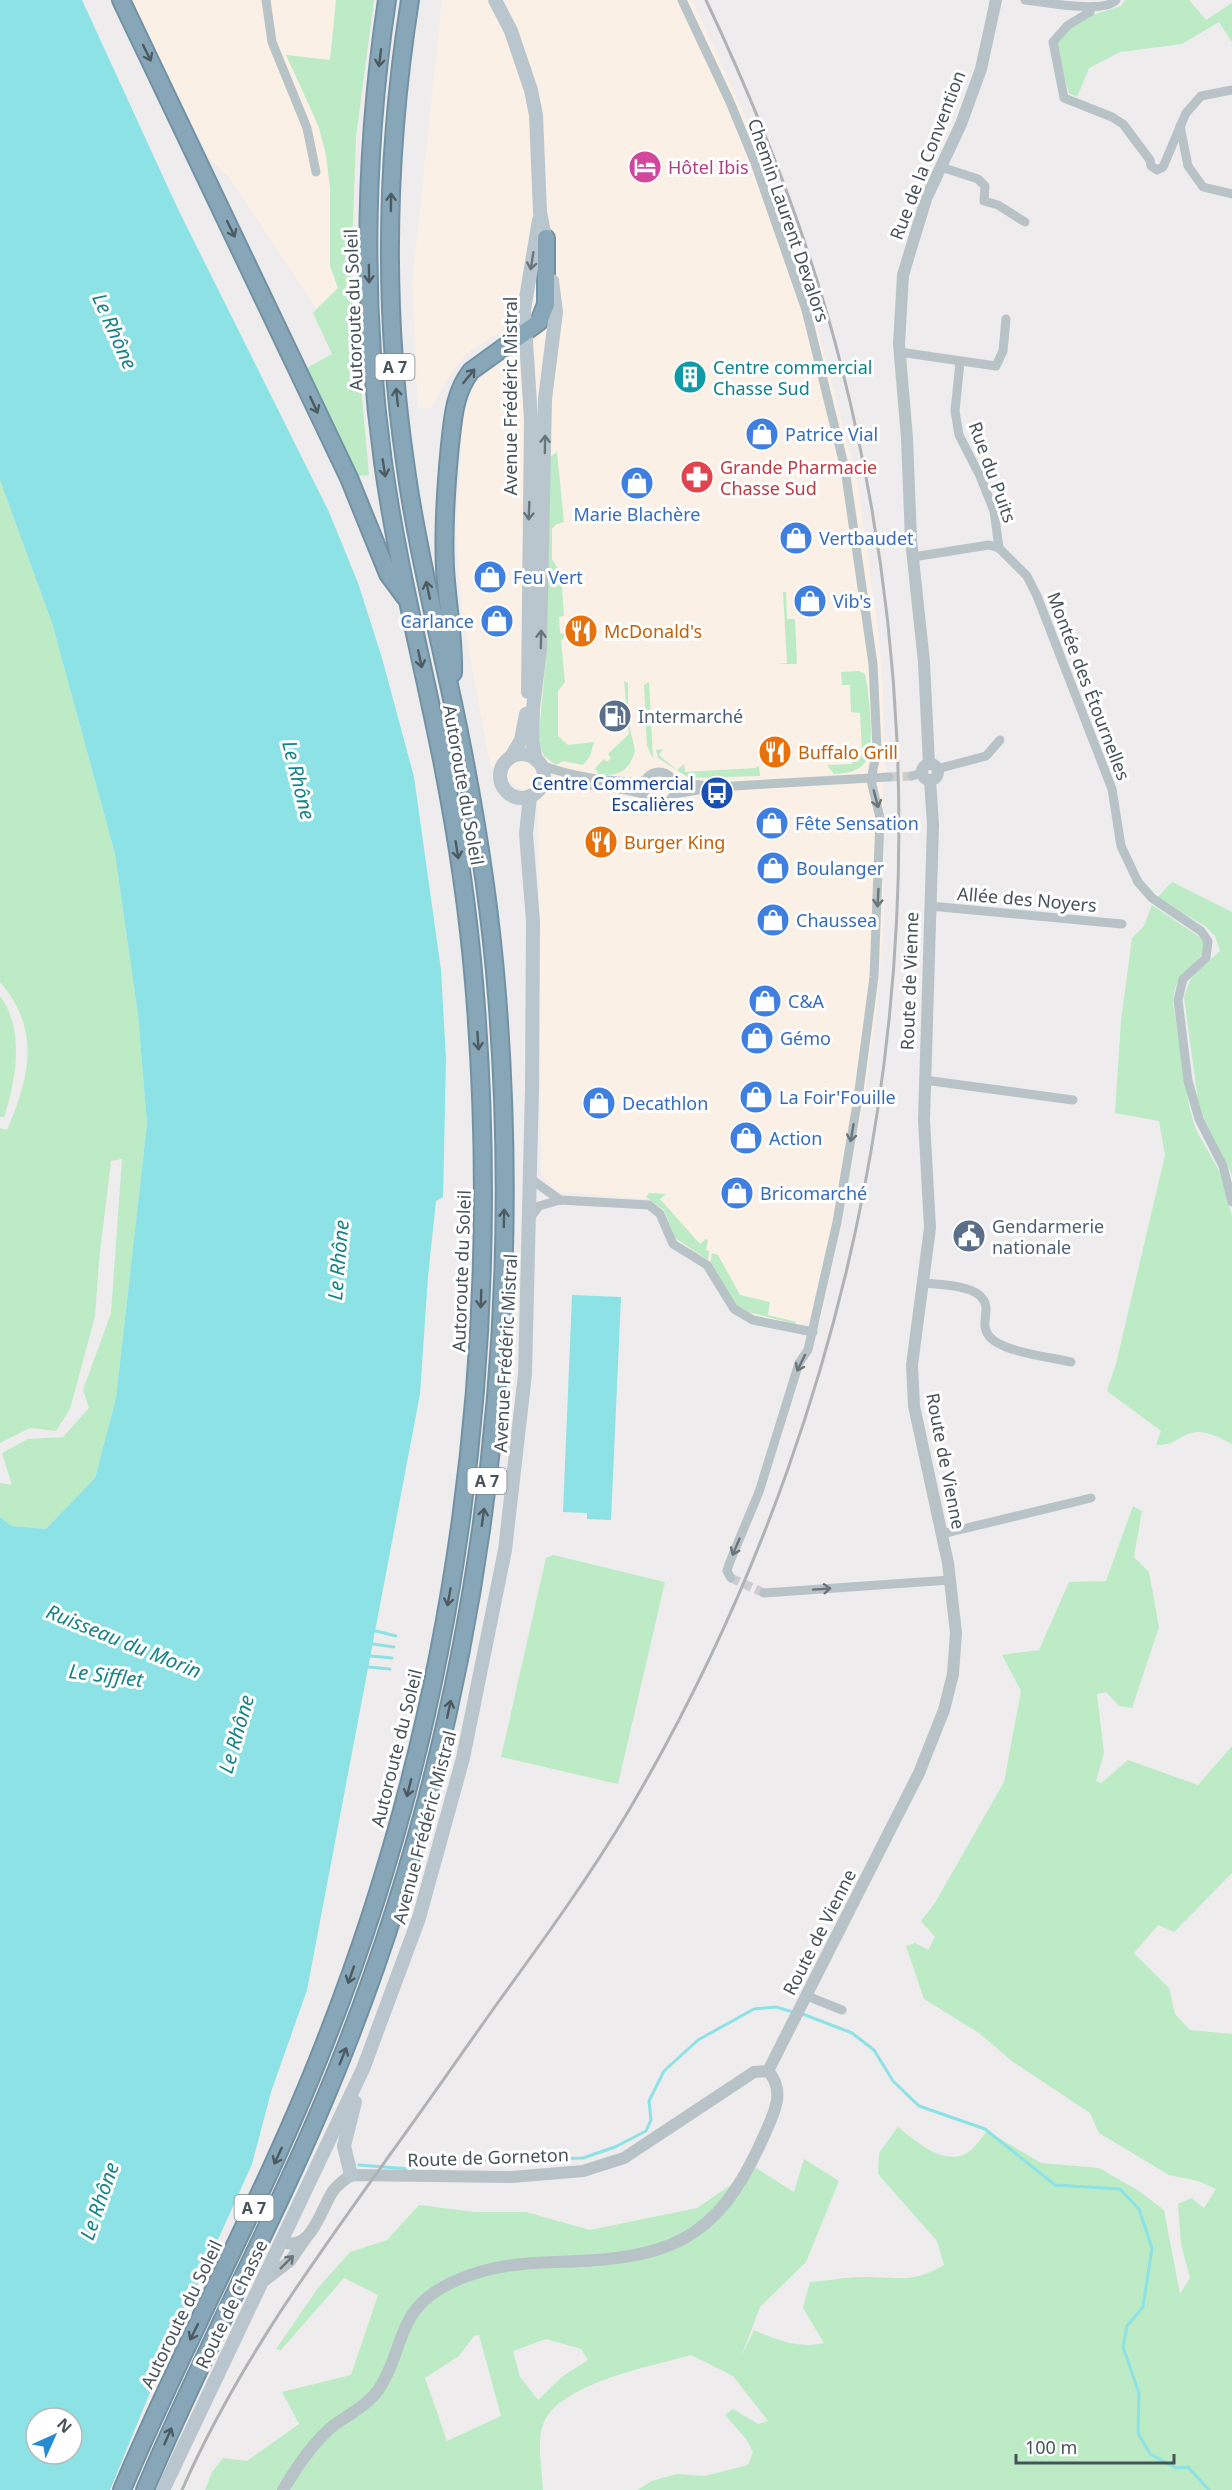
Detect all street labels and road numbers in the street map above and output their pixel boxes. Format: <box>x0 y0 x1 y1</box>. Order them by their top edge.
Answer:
street label: Rue de la Convention <box>884 67 970 243</box>
street label: Chemin Laurent Devalors <box>743 115 835 325</box>
street label: Autoroute du Soleil <box>338 229 368 391</box>
street label: Avenue Frédéric Mistral <box>498 297 522 495</box>
road number: A 7 <box>376 354 414 380</box>
street label: Rue du Puits <box>964 418 1022 526</box>
street label: Montée des Étournelles <box>1042 589 1136 783</box>
street label: Autoroute du Soleil <box>438 703 490 867</box>
street label: Allée des Noyers <box>956 881 1098 917</box>
street label: Route de Vienne <box>895 911 923 1051</box>
street label: Autoroute du Soleil <box>446 1190 476 1352</box>
street label: Avenue Frédéric Mistral <box>488 1253 522 1453</box>
street label: Route de Vienne <box>921 1391 971 1531</box>
road number: A 7 <box>468 1468 506 1494</box>
street label: Autoroute du Soleil <box>365 1666 427 1830</box>
street label: Avenue Frédéric Mistral <box>387 1728 461 1926</box>
street label: Route de Vienne <box>777 1865 861 1999</box>
street label: Route de Gorneton <box>407 2142 569 2172</box>
road number: A 7 <box>234 2195 274 2221</box>
street label: Autoroute du Soleil <box>135 2236 227 2392</box>
street label: Route de Chasse <box>189 2236 273 2372</box>

